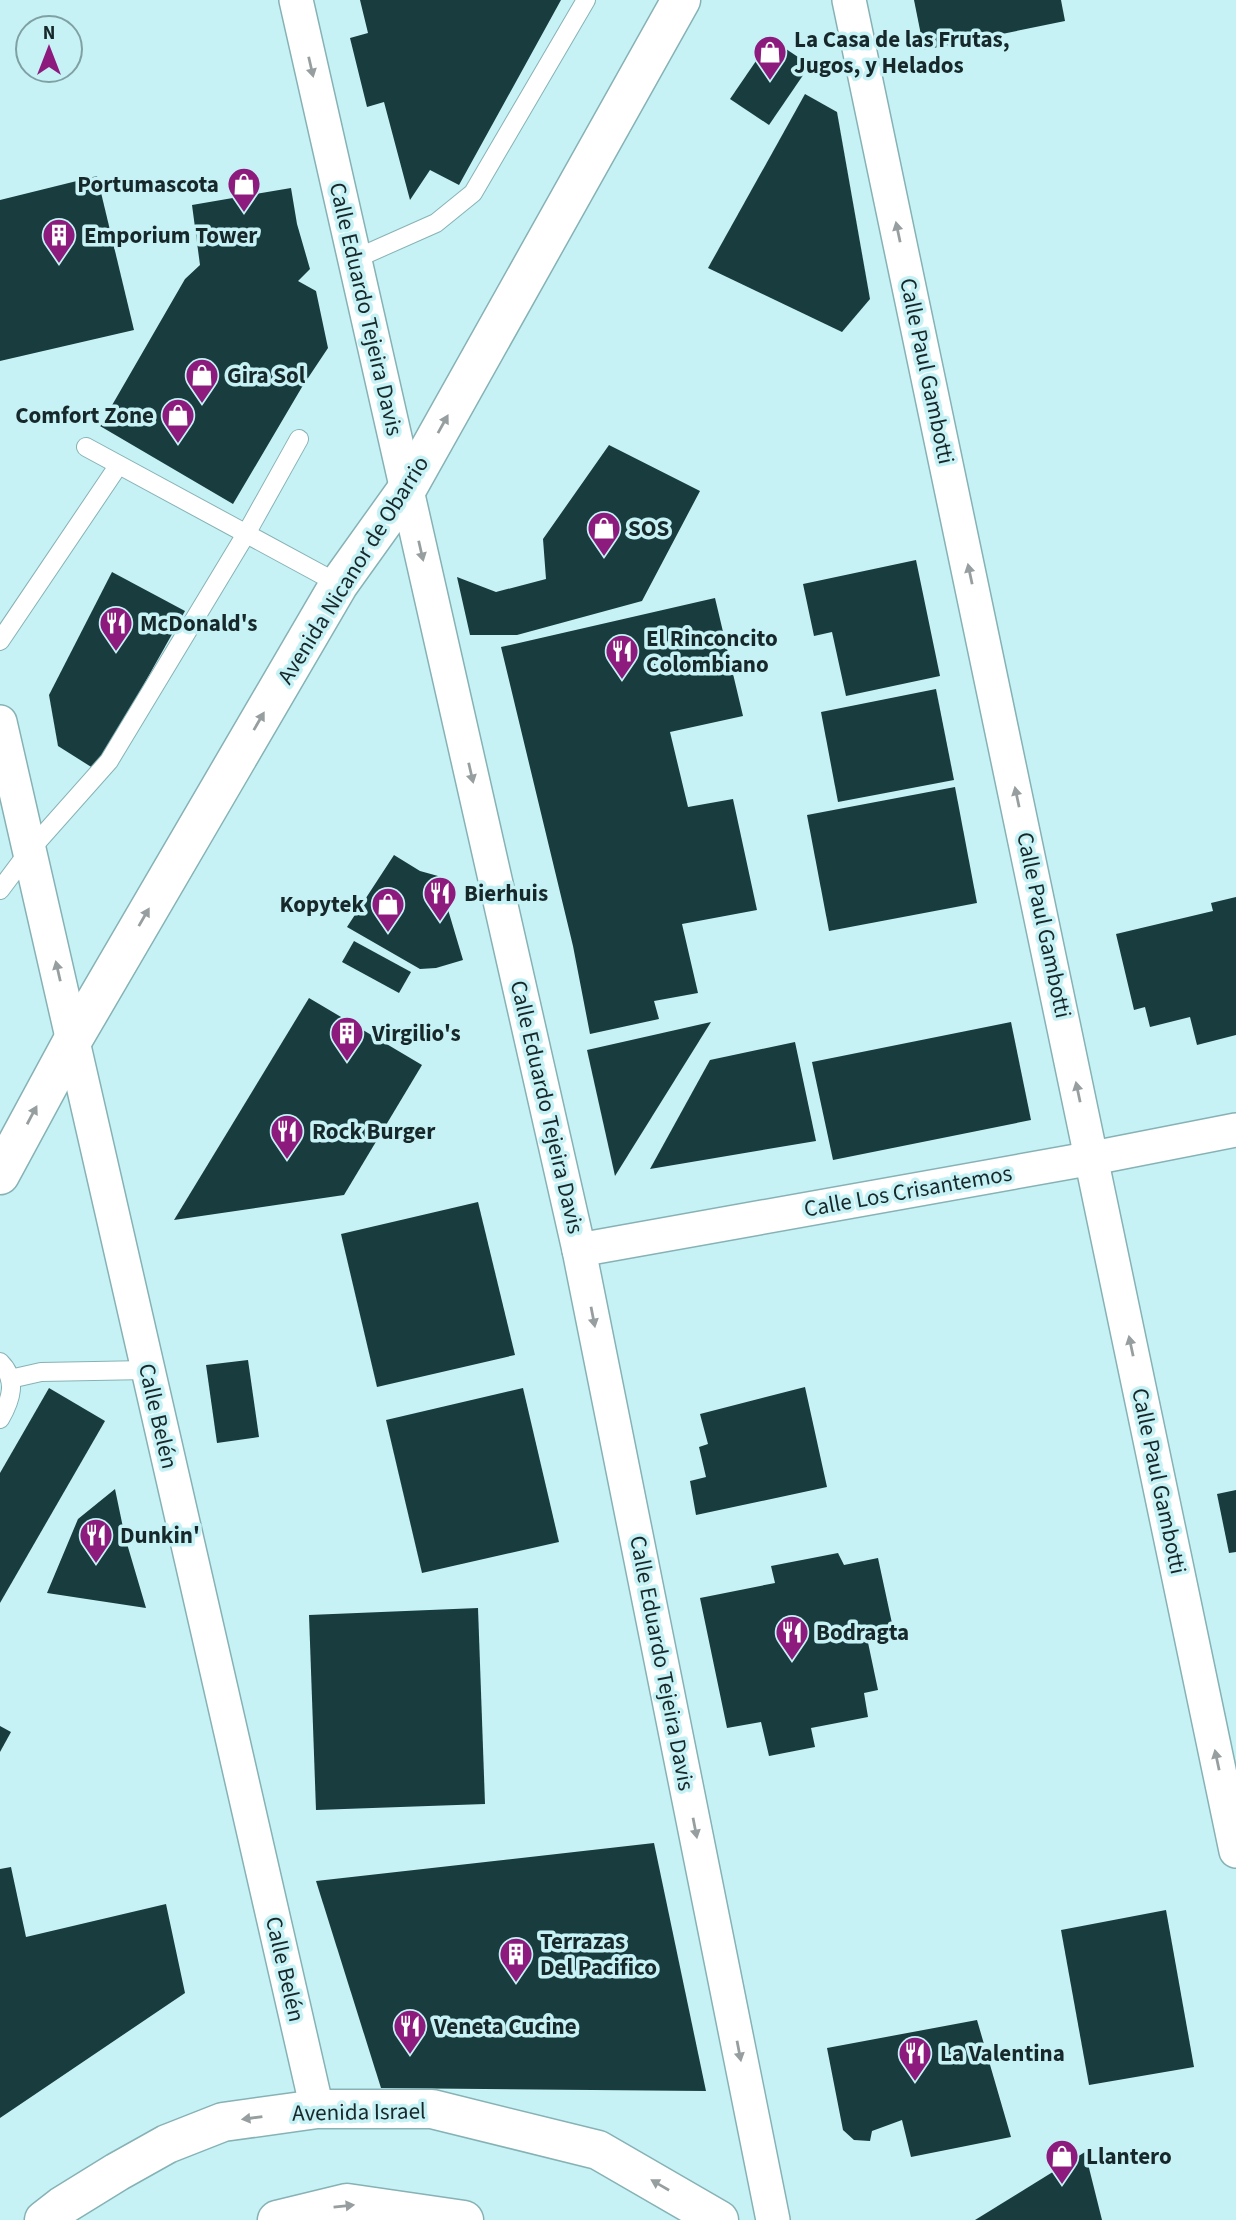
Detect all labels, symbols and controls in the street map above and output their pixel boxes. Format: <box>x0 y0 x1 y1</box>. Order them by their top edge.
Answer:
north arrow <box>14 14 84 84</box>
text: N <box>43 20 55 47</box>
place label: La Casa de las Frutas, Jugos, y Helados <box>794 23 1010 82</box>
shop icon: La Casa de las Frutas, Jugos, y Helados <box>751 33 789 82</box>
one-way arrow <box>306 56 317 78</box>
shop icon: Portumascota <box>225 165 263 214</box>
place label: Portumascota <box>77 168 219 201</box>
street label: Calle Eduardo Tejeira Davis <box>321 179 411 439</box>
building icon: Emporium Tower <box>40 216 78 265</box>
place label: Emporium Tower <box>84 219 258 252</box>
one-way arrow <box>892 221 903 243</box>
street label: Calle Paul Gambotti <box>891 275 963 467</box>
shop icon: Gira Sol <box>183 356 221 405</box>
place label: Gira Sol <box>227 359 306 392</box>
shop icon: Comfort Zone <box>159 396 197 445</box>
place label: Comfort Zone <box>15 399 154 432</box>
one-way arrow <box>437 414 449 433</box>
street label: Avenida Nicanor de Obarrio <box>269 449 437 691</box>
shop icon: SOS <box>585 509 623 558</box>
place label: SOS <box>628 512 669 545</box>
one-way arrow <box>416 540 427 562</box>
one-way arrow <box>964 563 975 585</box>
restaurant icon: McDonald's <box>97 604 135 653</box>
place label: McDonald's <box>140 607 257 640</box>
place label: El Rinconcito Colombiano <box>646 622 778 681</box>
restaurant icon: El Rinconcito Colombiano <box>603 632 641 681</box>
one-way arrow <box>253 711 265 730</box>
one-way arrow <box>466 762 477 784</box>
one-way arrow <box>1011 786 1022 808</box>
street label: Calle Paul Gambotti <box>1008 829 1080 1021</box>
restaurant icon: Bierhuis <box>421 874 459 923</box>
place label: Bierhuis <box>464 877 548 910</box>
shop icon: Kopytek <box>369 885 407 934</box>
place label: Kopytek <box>280 888 364 921</box>
one-way arrow <box>138 907 150 927</box>
one-way arrow <box>52 960 63 982</box>
street label: Calle Eduardo Tejeira Davis <box>502 977 592 1237</box>
building icon: Virgilio's <box>328 1014 366 1063</box>
place label: Virgilio's <box>371 1017 461 1050</box>
one-way arrow <box>1073 1081 1084 1103</box>
one-way arrow <box>27 1105 38 1125</box>
restaurant icon: Rock Burger <box>268 1112 306 1161</box>
place label: Rock Burger <box>312 1115 436 1148</box>
street label: Calle Los Crisantemos <box>801 1156 1015 1226</box>
one-way arrow <box>587 1306 598 1328</box>
one-way arrow <box>1126 1335 1137 1357</box>
street label: Calle Belén <box>130 1360 186 1472</box>
street label: Calle Paul Gambotti <box>1123 1385 1195 1577</box>
restaurant icon: Dunkin' <box>77 1516 115 1565</box>
place label: Dunkin' <box>120 1519 200 1552</box>
street label: Calle Eduardo Tejeira Davis <box>621 1533 703 1793</box>
restaurant icon: Bodragta <box>773 1613 811 1662</box>
place label: Bodragta <box>816 1616 909 1649</box>
one-way arrow <box>1212 1749 1223 1771</box>
one-way arrow <box>689 1817 700 1839</box>
street label: Calle Belén <box>257 1913 313 2025</box>
place label: Terrazas Del Pacifico <box>540 1925 657 1984</box>
building icon: Terrazas Del Pacifico <box>497 1935 535 1984</box>
restaurant icon: Veneta Cucine <box>391 2007 429 2056</box>
place label: Veneta Cucine <box>433 2010 577 2043</box>
restaurant icon: La Valentina <box>896 2034 934 2083</box>
place label: La Valentina <box>940 2037 1065 2070</box>
one-way arrow <box>734 2040 745 2062</box>
street label: Avenida Israel <box>292 2094 426 2130</box>
one-way arrow <box>240 2113 262 2124</box>
shop icon: Llantero <box>1043 2137 1081 2186</box>
place label: Llantero <box>1086 2140 1172 2173</box>
one-way arrow <box>651 2179 670 2191</box>
one-way arrow <box>333 2200 355 2211</box>

